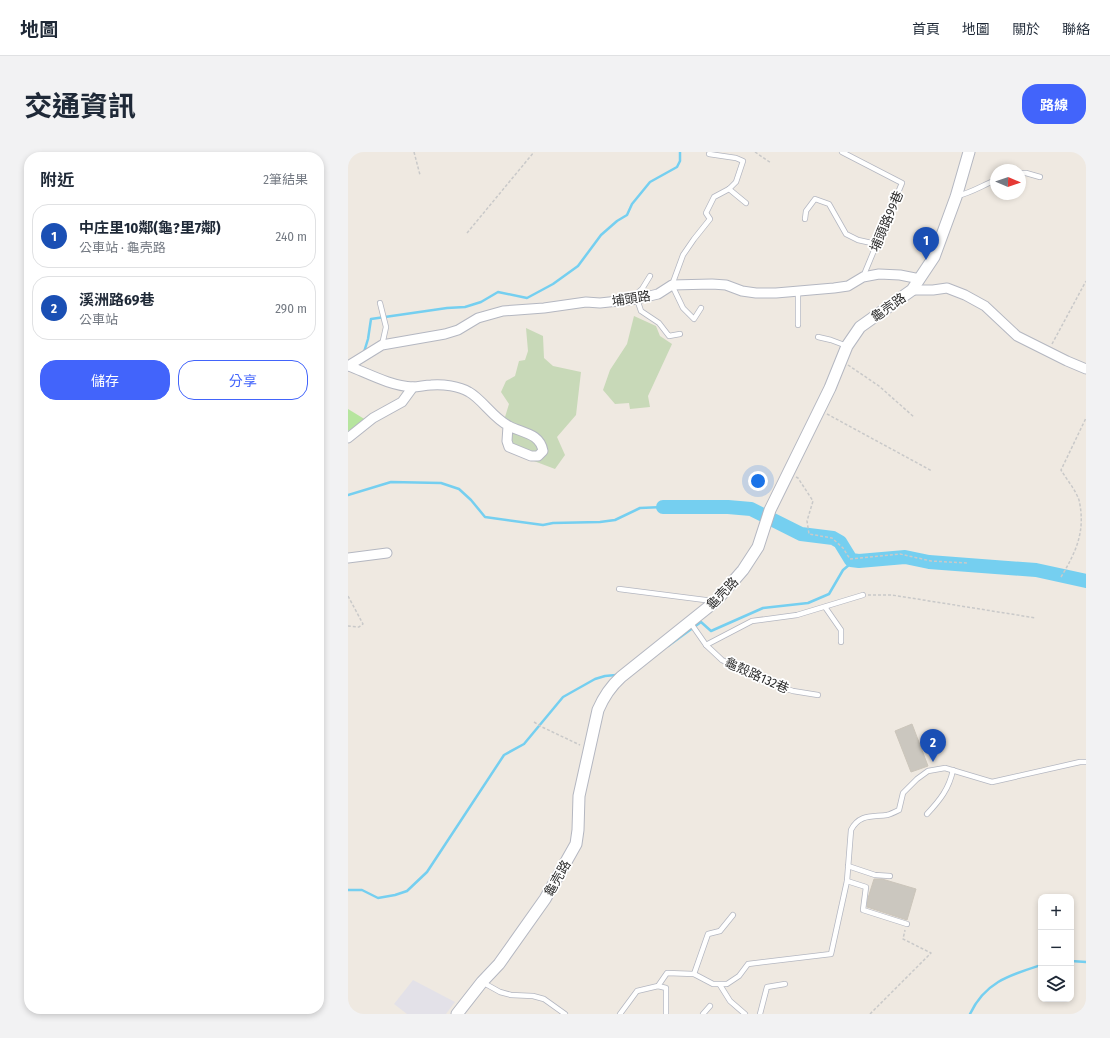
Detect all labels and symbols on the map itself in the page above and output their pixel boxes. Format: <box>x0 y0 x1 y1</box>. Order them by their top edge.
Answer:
north arrow <box>990 164 1026 200</box>
street label: 埔頭路99巷 <box>867 189 906 254</box>
pin: 1 <box>913 227 939 260</box>
street label: 埔頭路 <box>611 288 652 309</box>
street label: 龜壳路 <box>868 290 909 325</box>
your location <box>748 471 768 491</box>
street label: 龜壳路 <box>703 574 741 613</box>
street label: 龜殼路132巷 <box>722 655 791 696</box>
pin: 2 <box>920 729 946 762</box>
street label: 龜壳路 <box>541 858 574 899</box>

